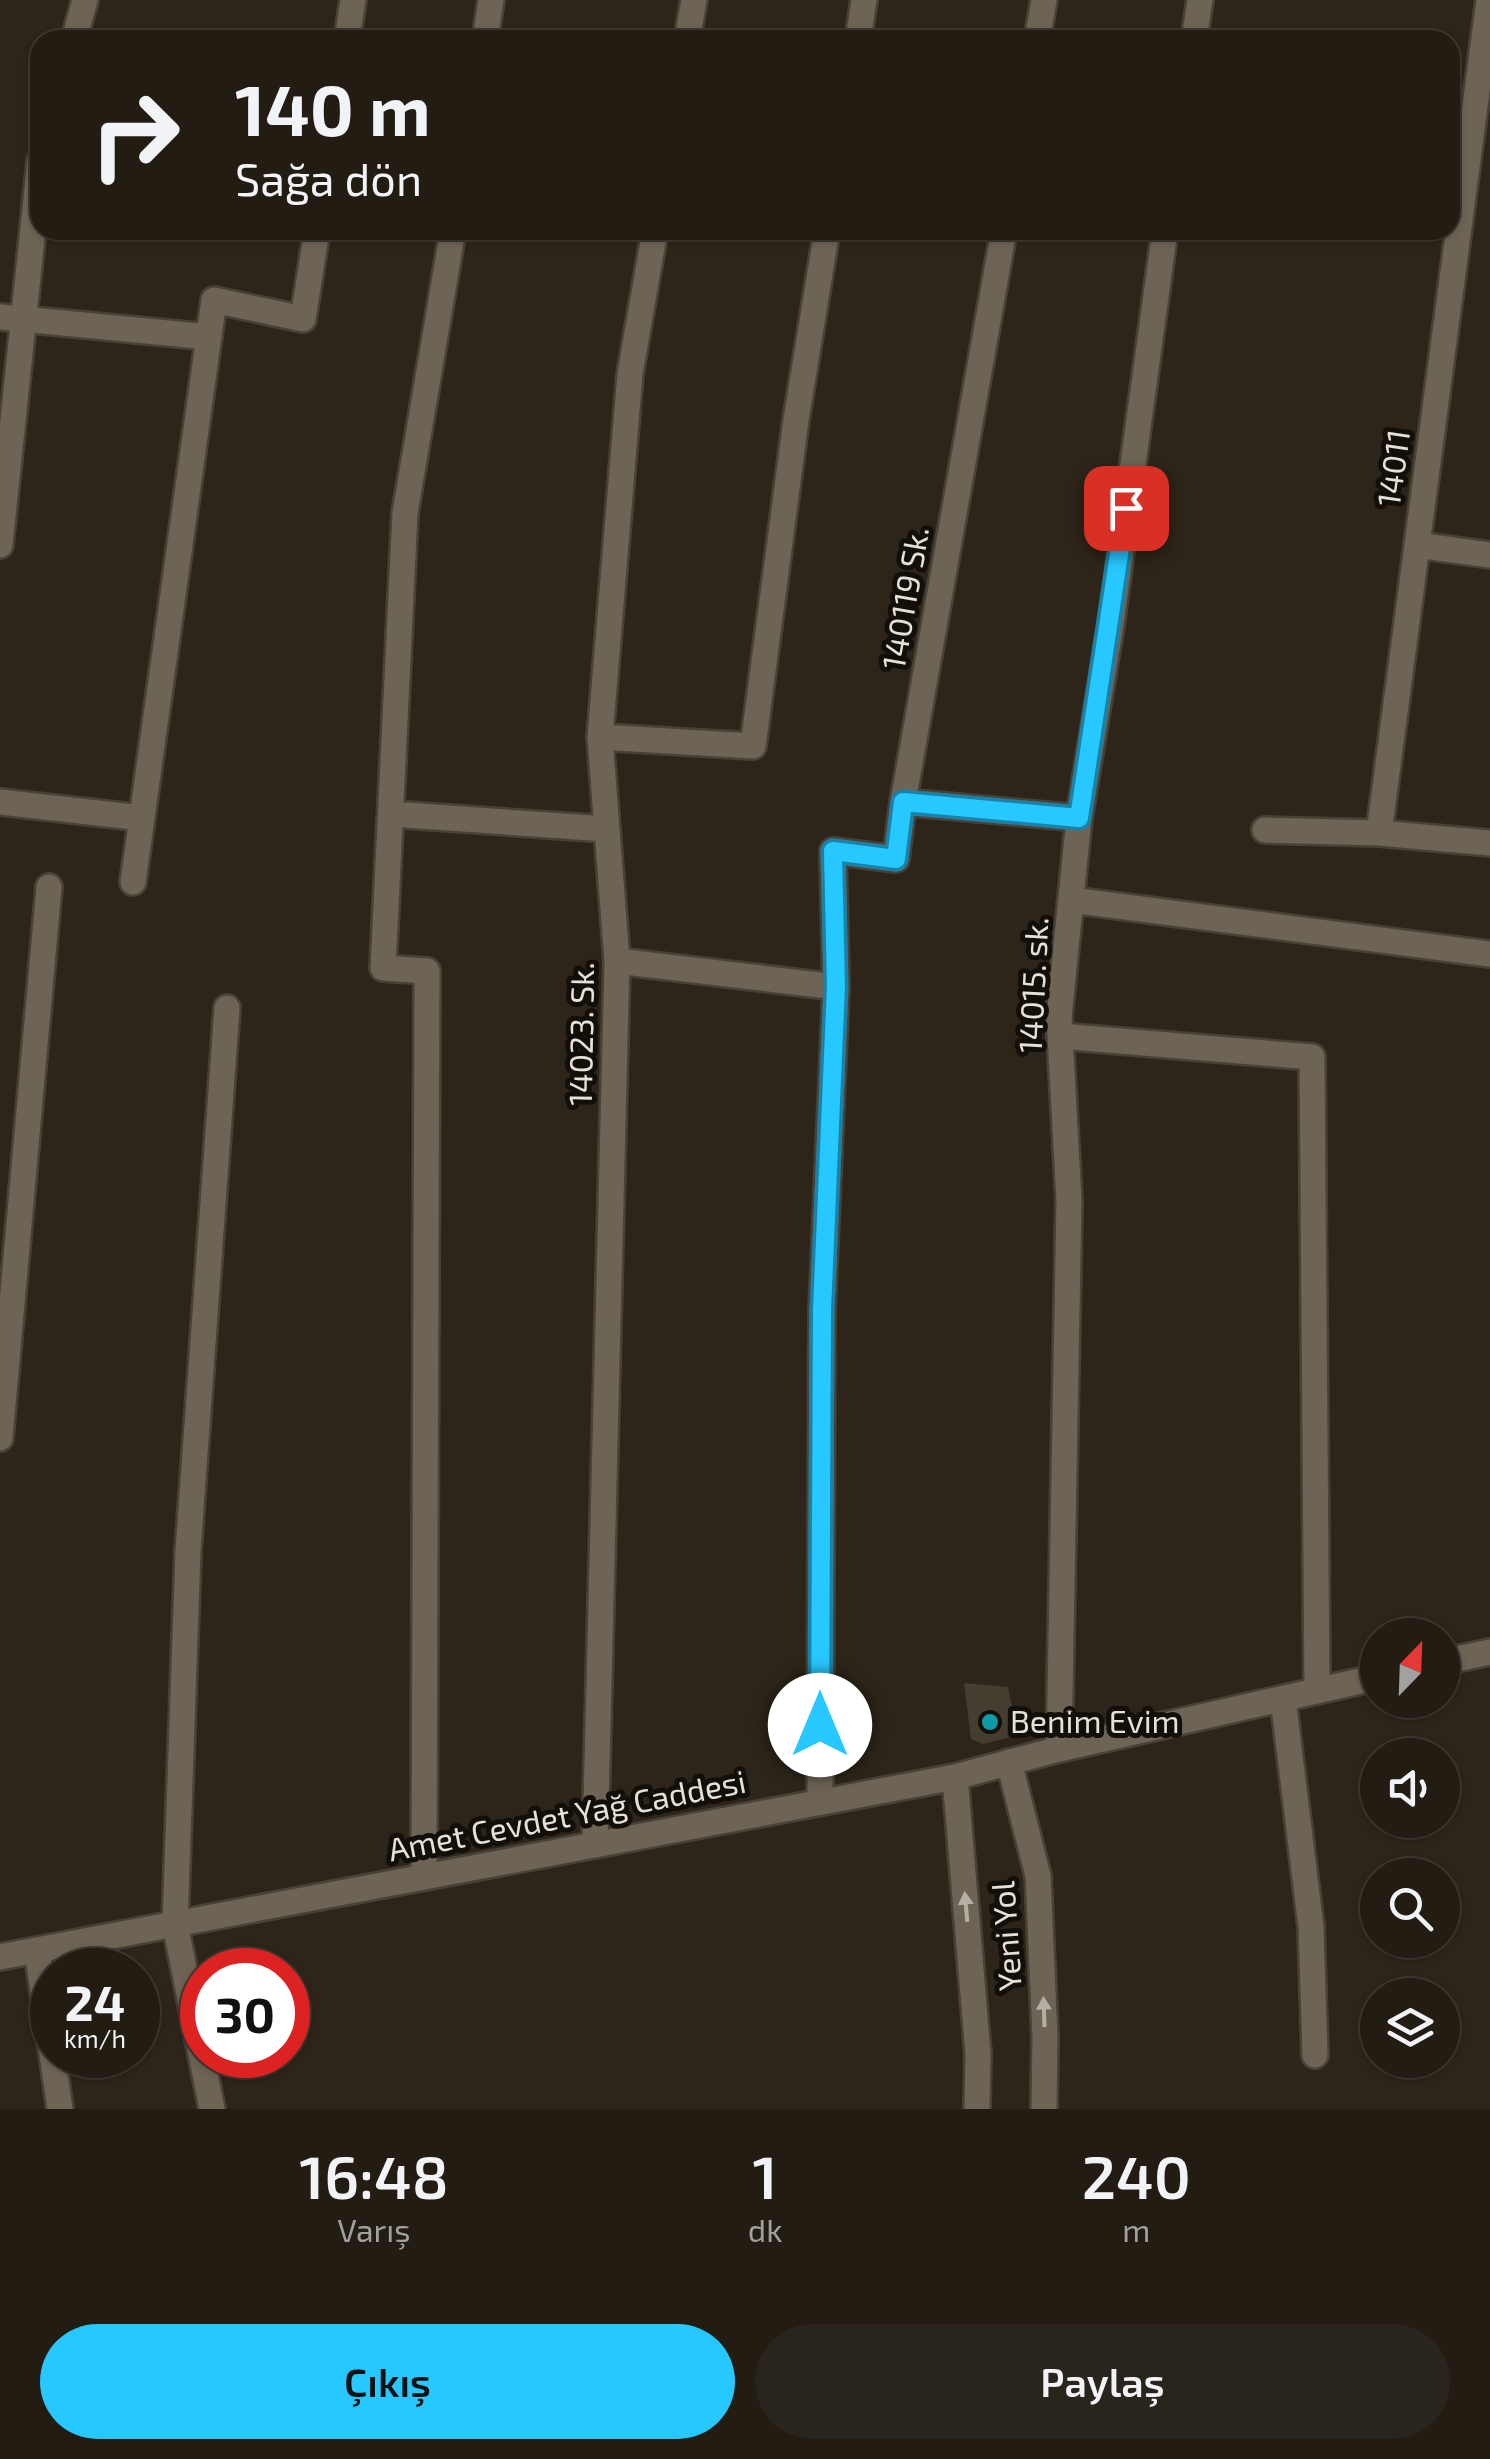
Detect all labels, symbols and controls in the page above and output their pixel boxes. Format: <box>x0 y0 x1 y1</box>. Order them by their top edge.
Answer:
text: 140 m <box>235 66 431 150</box>
icon: right <box>70 70 200 200</box>
text: Sağa dön <box>235 151 422 205</box>
street label: 14011 <box>1368 427 1416 509</box>
pin <box>1084 466 1169 551</box>
icon: arrive <box>1099 481 1154 536</box>
street label: 140119 Sk. <box>873 523 935 672</box>
street label: 14015. sk. <box>1009 916 1055 1054</box>
street label: 14023. Sk. <box>560 962 600 1106</box>
north arrow <box>1360 1618 1460 1718</box>
map controls <box>1360 1618 1460 2078</box>
position arrow <box>768 1673 872 1777</box>
place label: Benim Evim <box>1010 1701 1180 1739</box>
marker: Benim Evim <box>979 1711 1001 1733</box>
button: sound <box>1360 1738 1460 1838</box>
street label: Amet Cevdet Yağ Caddesi <box>385 1761 749 1867</box>
button: search <box>1360 1858 1460 1958</box>
street label: Yeni Yol <box>982 1880 1028 1992</box>
one-way arrow <box>957 1891 973 1922</box>
speed limit sign: 30 <box>180 1948 310 2078</box>
text: 24 <box>65 1971 125 2031</box>
button: layers <box>1360 1978 1460 2078</box>
one-way arrow <box>1036 1995 1052 2027</box>
text: km/h <box>64 2023 126 2053</box>
text: 16:48 <box>299 2139 449 2211</box>
text: 1 <box>753 2139 778 2211</box>
text: 240 <box>1082 2139 1191 2211</box>
text: Varış <box>337 2210 411 2248</box>
text: dk <box>748 2210 782 2248</box>
text: m <box>1122 2210 1150 2248</box>
button: Çıkış <box>40 2324 735 2439</box>
button: Paylaş <box>755 2324 1450 2439</box>

